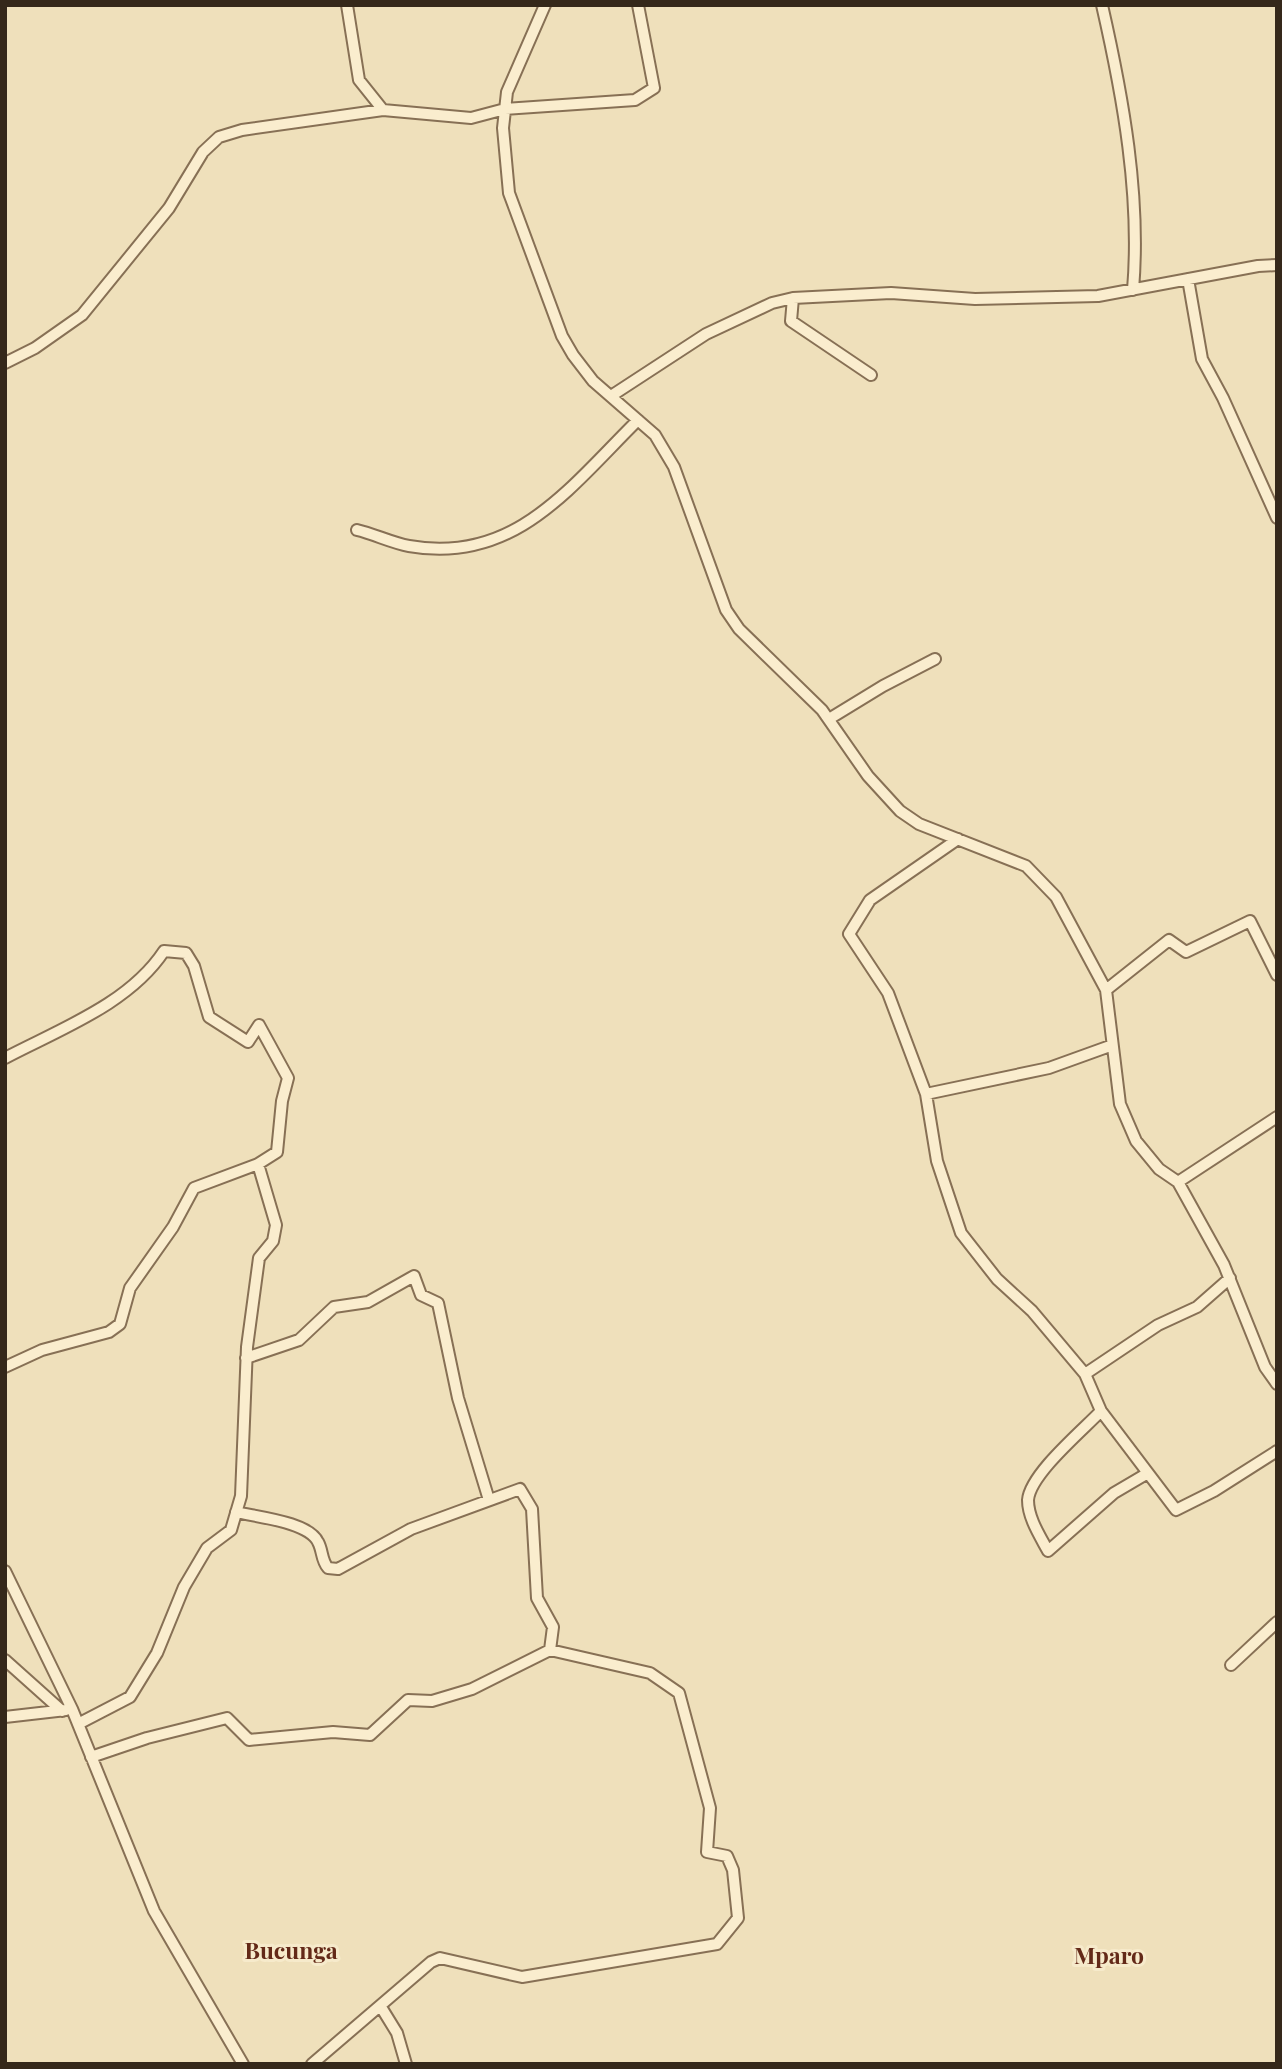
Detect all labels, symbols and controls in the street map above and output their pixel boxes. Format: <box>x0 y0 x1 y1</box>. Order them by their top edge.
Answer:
district label: Bucunga <box>244 1934 338 1965</box>
district label: Mparo <box>1074 1939 1144 1970</box>

